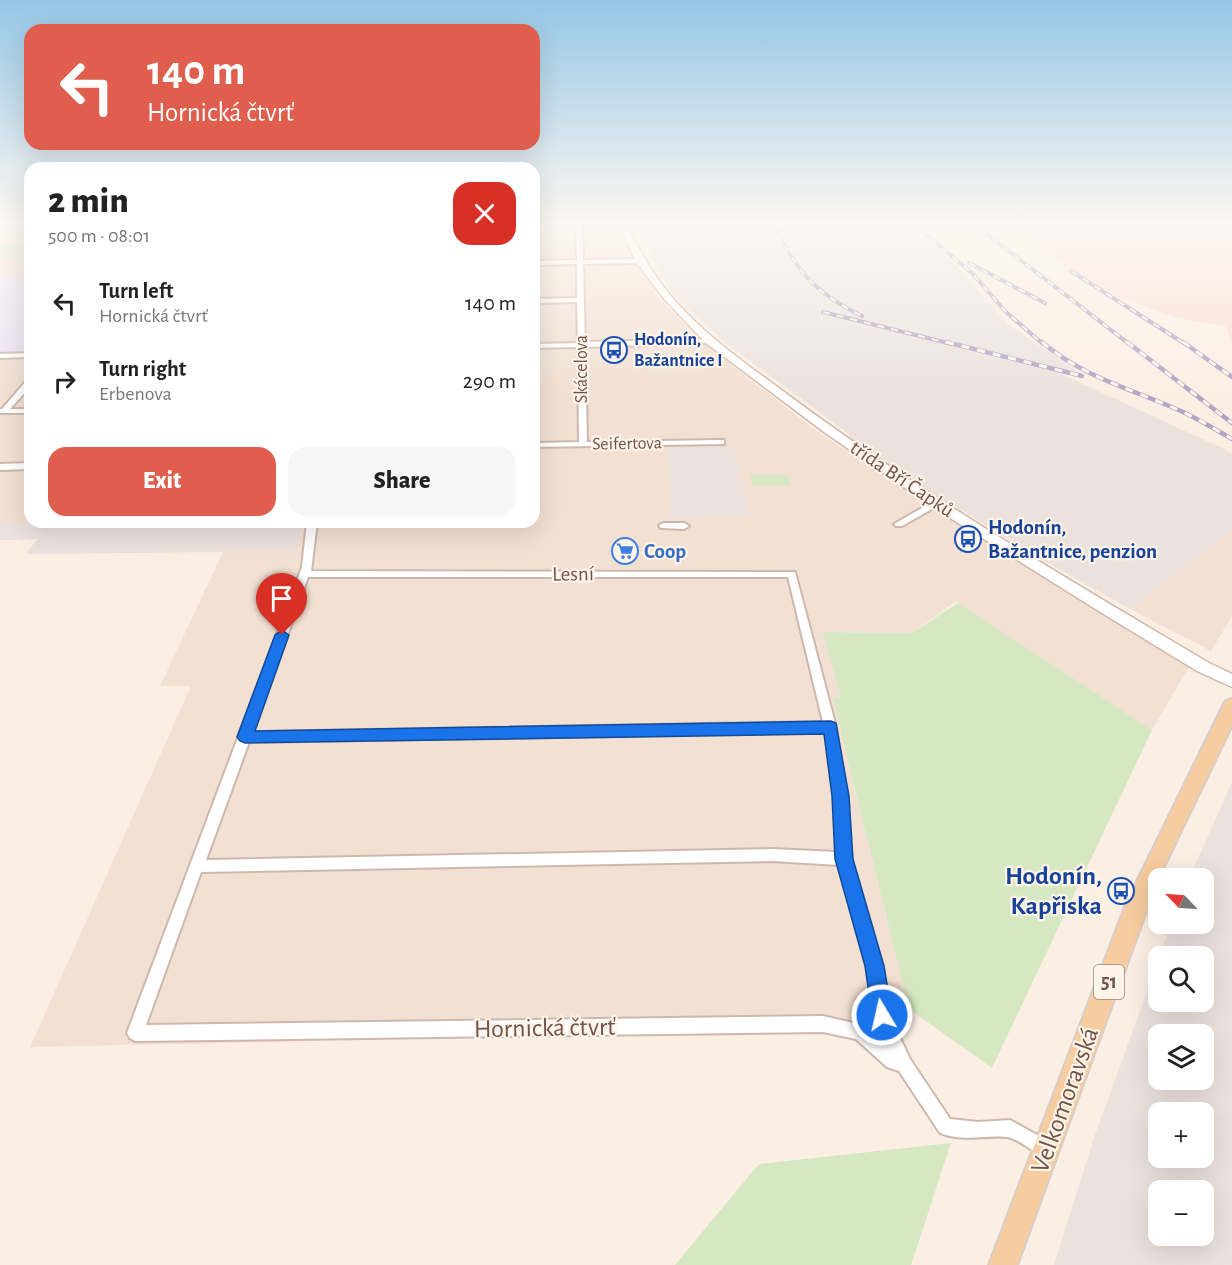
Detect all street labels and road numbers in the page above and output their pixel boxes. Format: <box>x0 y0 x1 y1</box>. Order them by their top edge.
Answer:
street label: Skácelova <box>573 335 591 403</box>
street label: Seifertova <box>592 434 662 454</box>
street label: třída Bří Čapků <box>846 435 959 522</box>
street label: Lesní <box>552 563 595 585</box>
road number: 51 <box>1094 965 1124 999</box>
street label: Hornická čtvrť <box>474 1014 616 1042</box>
street label: Velkomoravská <box>1027 1024 1103 1176</box>

